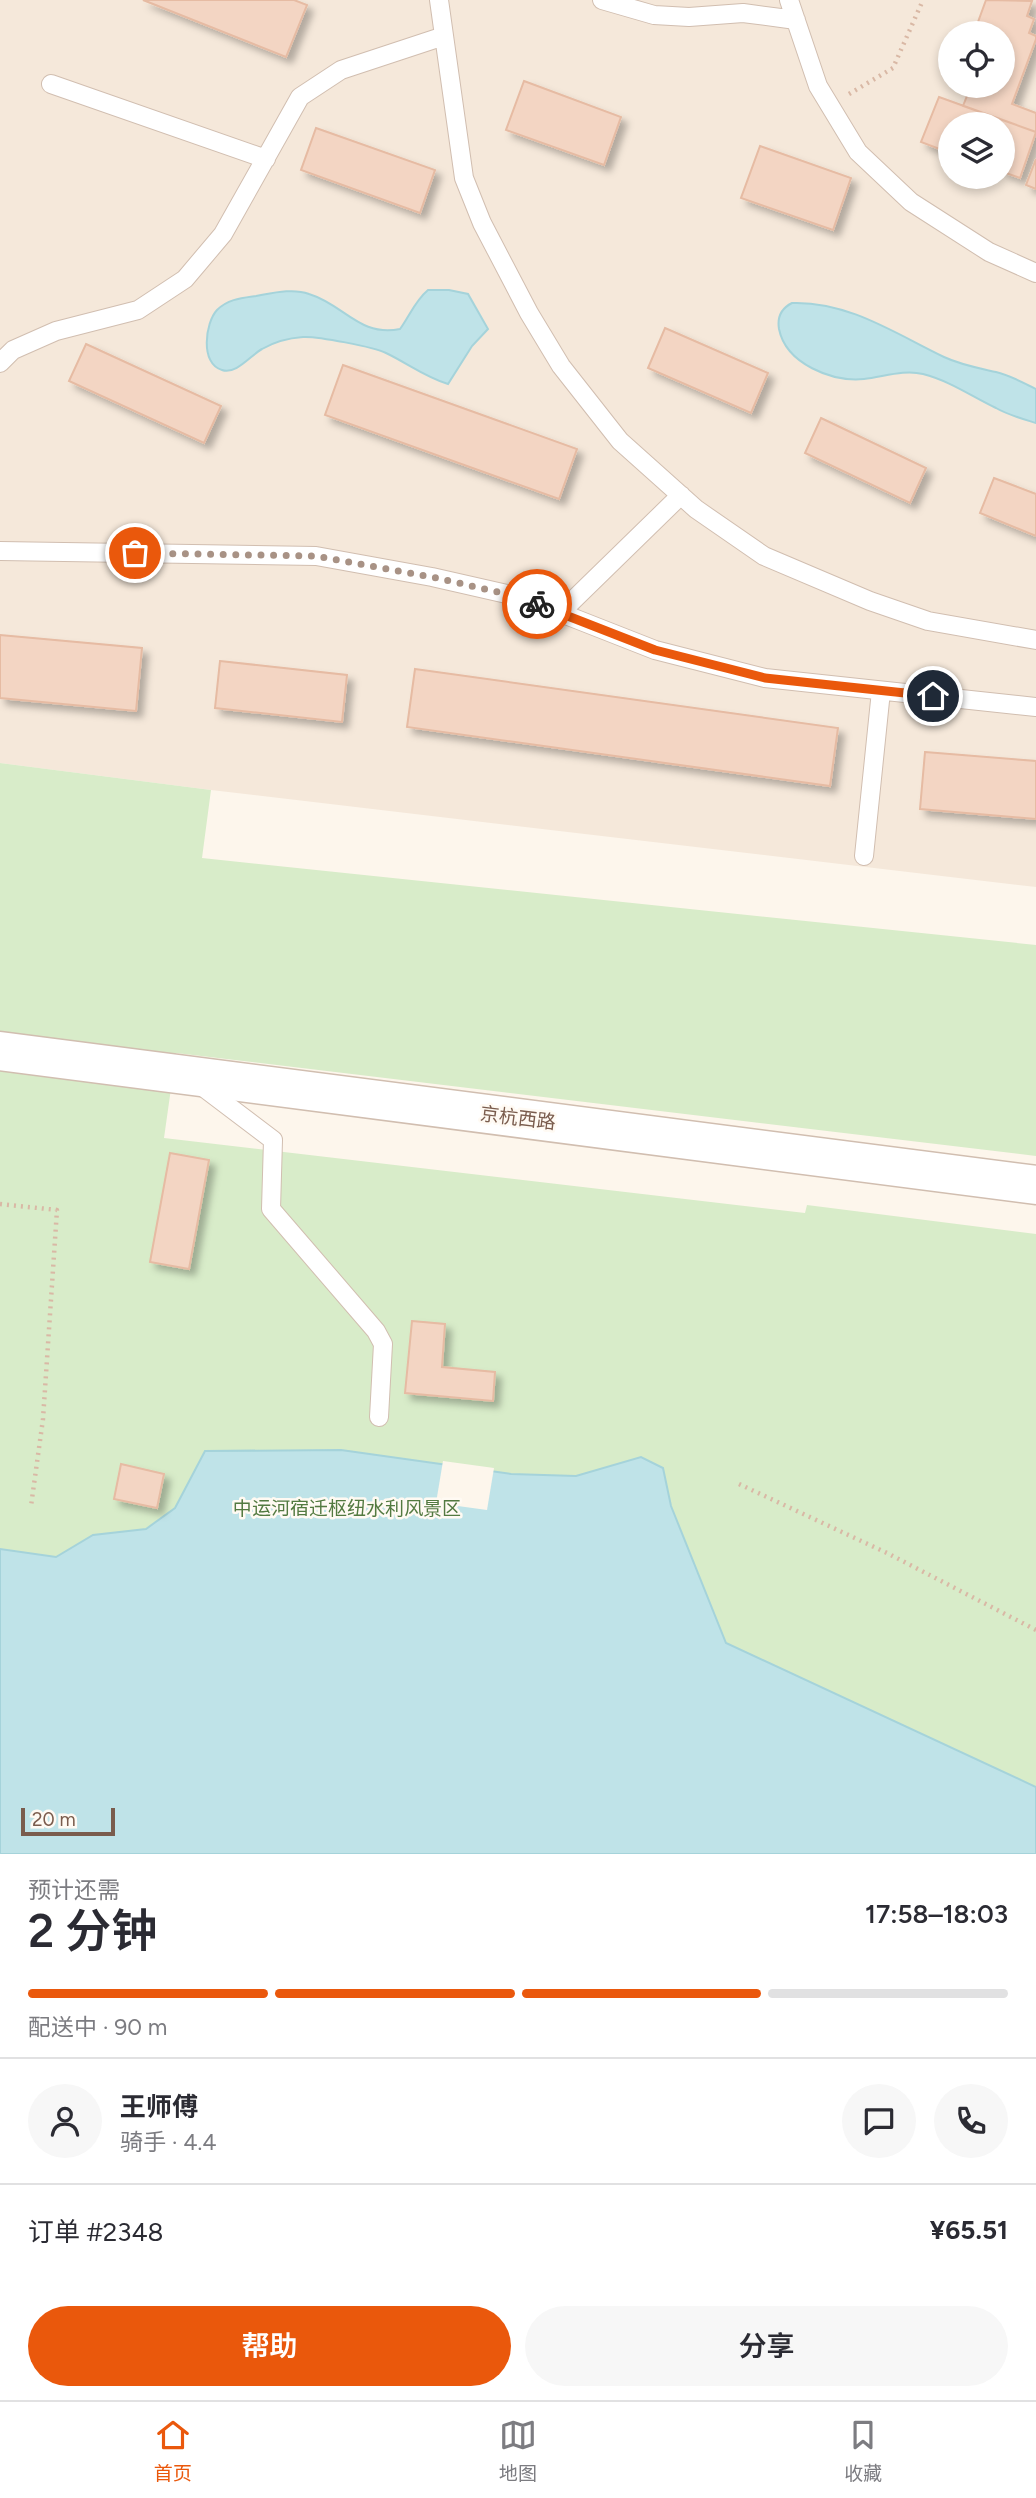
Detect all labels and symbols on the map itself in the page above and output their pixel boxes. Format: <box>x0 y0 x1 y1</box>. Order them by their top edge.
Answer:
pin <box>105 523 165 583</box>
courier <box>502 569 572 639</box>
pin <box>903 666 963 726</box>
street label: 京杭西路 <box>479 1102 557 1134</box>
park label: 中运河宿迁枢纽水利风景区 <box>233 1497 461 1520</box>
scale bar <box>21 1805 116 1837</box>

